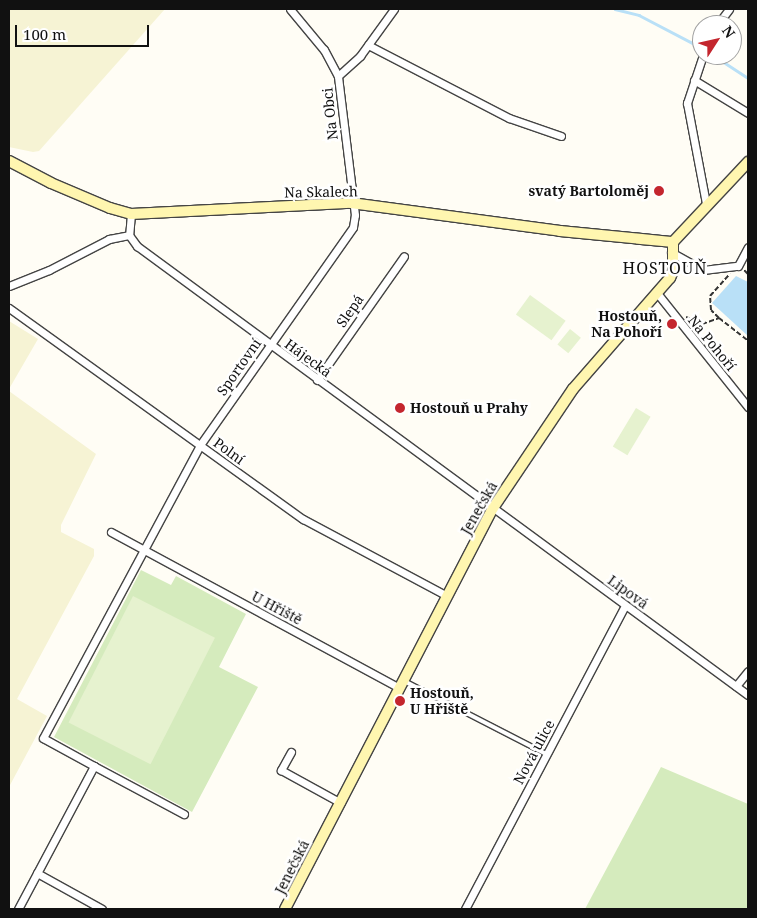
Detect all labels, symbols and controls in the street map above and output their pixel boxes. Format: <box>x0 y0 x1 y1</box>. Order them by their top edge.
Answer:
scale bar <box>18 15 151 47</box>
north arrow <box>692 15 742 65</box>
text: N <box>718 22 740 42</box>
text: 100 m <box>23 24 66 44</box>
street label: Na Obci <box>319 87 341 141</box>
street label: Na Skalech <box>284 183 358 201</box>
place label: svatý Bartoloměj <box>528 183 649 199</box>
marker: svatý Bartoloměj <box>653 185 665 197</box>
district label: HOSTOUŇ <box>622 258 708 278</box>
street label: Slepá <box>333 291 367 331</box>
place label: Hostouň, Na Pohoří <box>591 308 662 341</box>
street label: Na Pohoří <box>684 312 740 374</box>
marker: Hostouň, Na Pohoří <box>666 318 678 330</box>
street label: Sportovní <box>213 335 265 399</box>
street label: Hájecká <box>281 335 335 381</box>
place label: Hostouň u Prahy <box>410 400 528 416</box>
marker: Hostouň u Prahy <box>394 402 406 414</box>
street label: Polní <box>210 434 248 468</box>
street label: Jenečská <box>457 479 501 537</box>
street label: Lipová <box>605 572 651 612</box>
street label: U Hřiště <box>249 588 305 628</box>
place label: Hostouň, U Hřiště <box>410 685 474 718</box>
marker: Hostouň, U Hřiště <box>394 695 406 707</box>
street label: Nová ulice <box>510 717 558 787</box>
street label: Jenečská <box>271 837 313 897</box>

